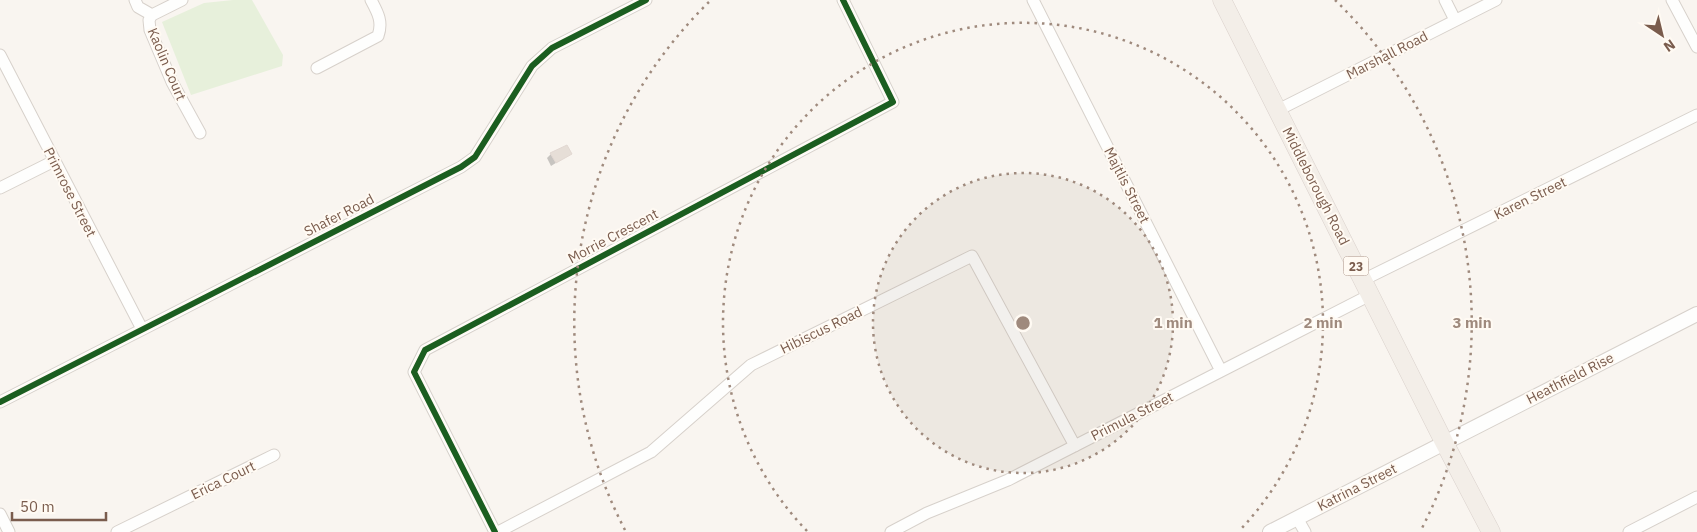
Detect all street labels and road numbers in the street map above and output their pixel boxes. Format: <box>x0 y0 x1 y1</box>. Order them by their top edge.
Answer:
street label: Kaolin Court <box>144 25 190 103</box>
street label: Marshall Road <box>1343 27 1431 83</box>
street label: Middleborough Road <box>1278 124 1354 248</box>
street label: Primrose Street <box>40 144 100 240</box>
street label: Majtlis Street <box>1100 144 1154 226</box>
street label: Karen Street <box>1491 173 1569 223</box>
street label: Shafer Road <box>301 190 377 240</box>
street label: Morrie Crescent <box>565 205 661 267</box>
road number: 23 <box>1344 256 1368 276</box>
street label: Hibiscus Road <box>777 302 865 358</box>
street label: Heathfield Rise <box>1523 348 1617 408</box>
street label: Primula Street <box>1088 387 1176 444</box>
street label: Erica Court <box>188 457 258 503</box>
street label: Katrina Street <box>1314 459 1400 515</box>

